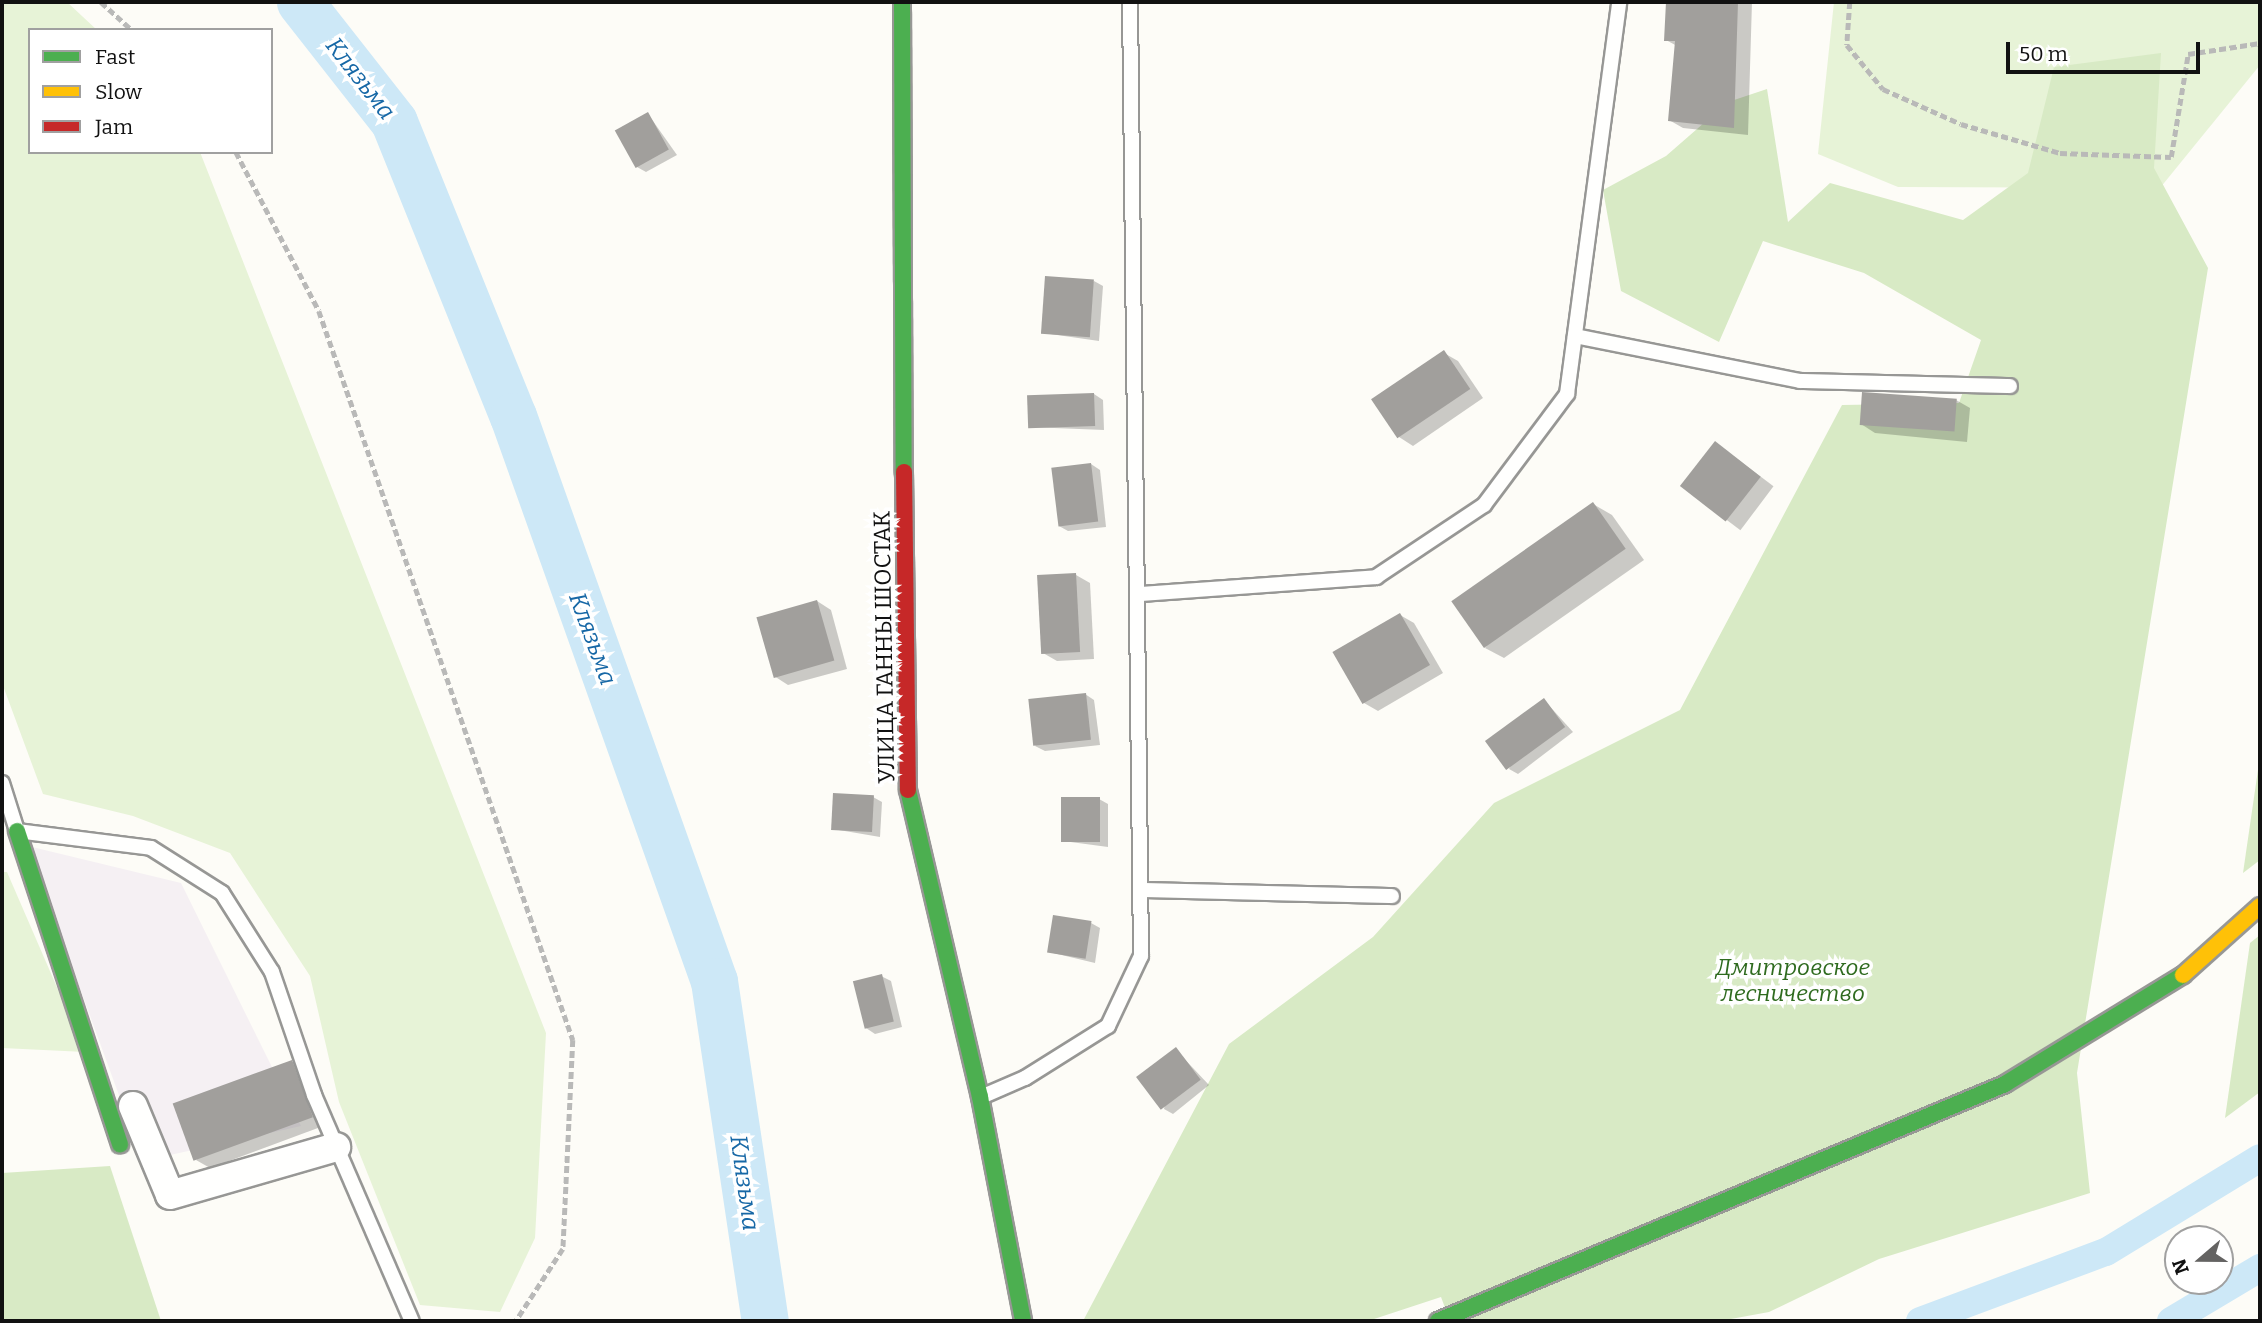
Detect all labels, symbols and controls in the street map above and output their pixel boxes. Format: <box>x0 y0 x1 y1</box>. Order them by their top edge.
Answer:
legend <box>28 28 273 154</box>
scale bar <box>2010 28 2204 72</box>
water label: Клязьма <box>319 32 401 126</box>
text: 50 m <box>2019 41 2068 67</box>
text: Fast <box>95 44 135 70</box>
text: Slow <box>95 79 142 105</box>
text: Jam <box>95 114 133 140</box>
street label: УЛИЦА ГАННЫ ШОСТАК <box>868 510 900 784</box>
water label: Клязьма <box>562 589 622 689</box>
park label: Дмитровское лесничество <box>1716 953 1870 1007</box>
water label: Клязьма <box>723 1133 765 1233</box>
north arrow <box>2164 1225 2234 1295</box>
text: N <box>2167 1256 2194 1278</box>

